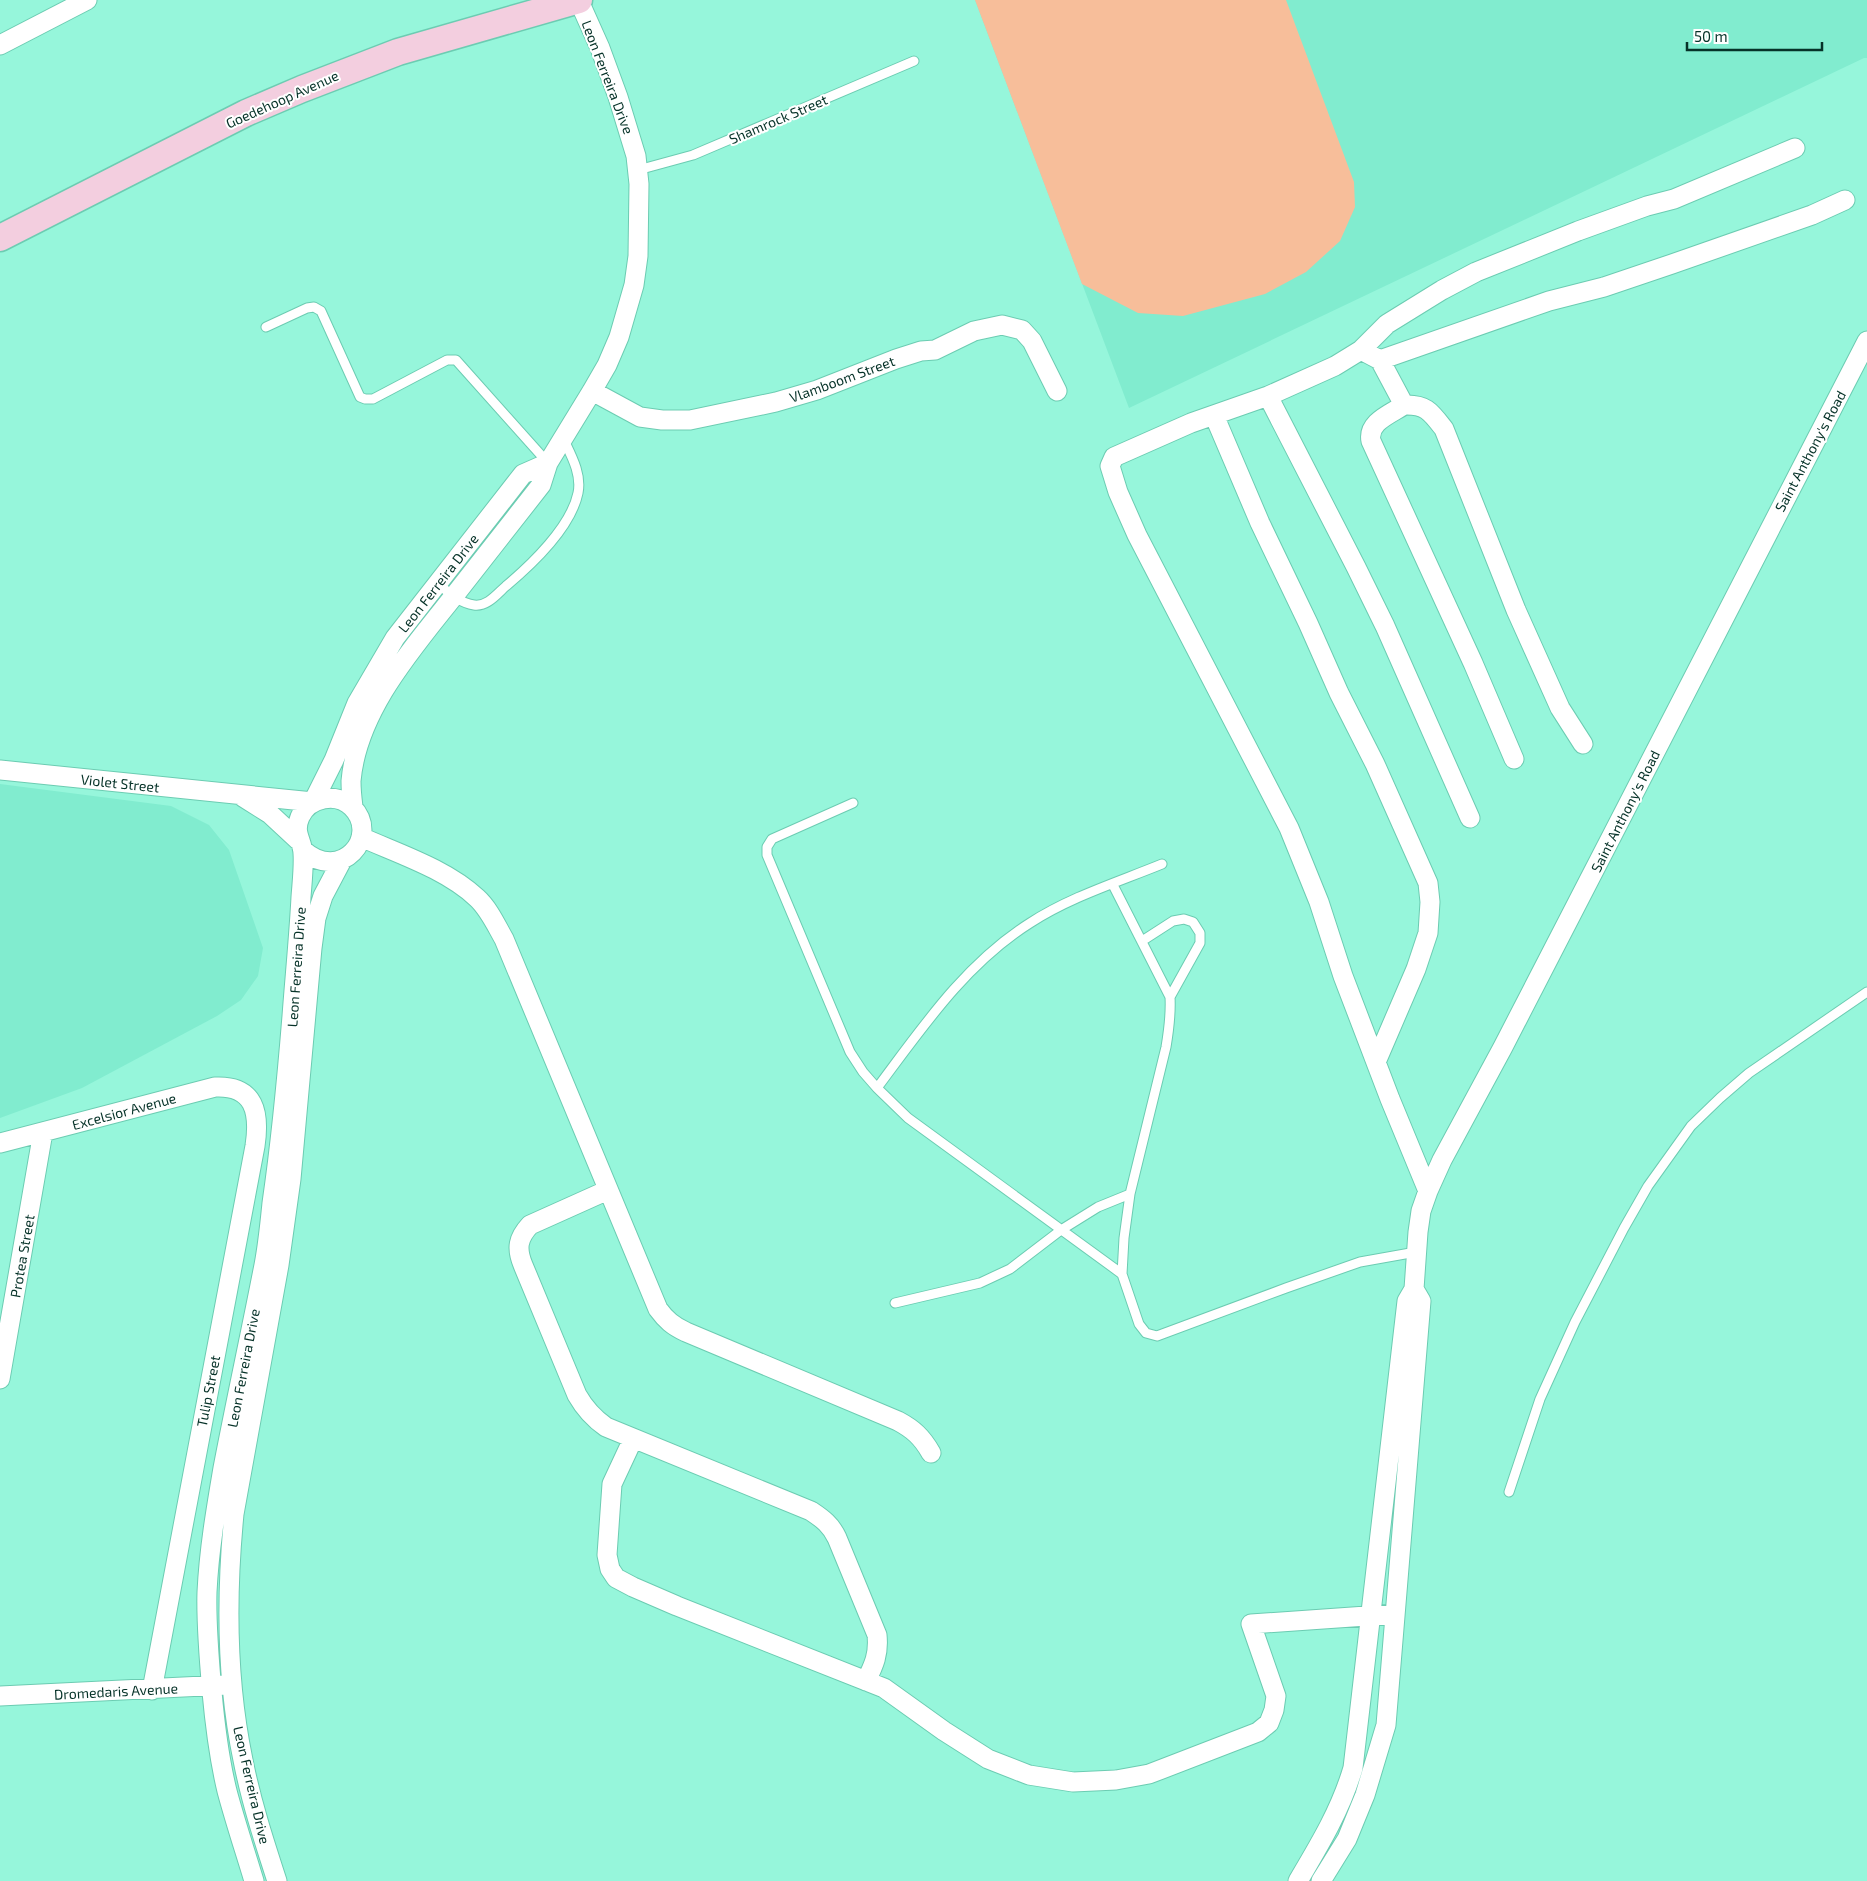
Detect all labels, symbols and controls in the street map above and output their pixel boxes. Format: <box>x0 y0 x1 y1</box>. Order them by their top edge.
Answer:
street label: Leon Ferreira Drive <box>578 18 638 136</box>
scale bar <box>1687 20 1822 52</box>
text: 50 m <box>1694 27 1728 45</box>
street label: Goedehoop Avenue <box>223 66 341 132</box>
street label: Shamrock Street <box>726 91 830 147</box>
street label: Vlamboom Street <box>787 352 897 406</box>
street label: Saint Anthony's Road <box>1771 388 1849 514</box>
street label: Leon Ferreira Drive <box>394 530 482 636</box>
street label: Saint Anthony's Road <box>1587 747 1663 875</box>
street label: Violet Street <box>80 770 160 796</box>
street label: Leon Ferreira Drive <box>283 906 309 1028</box>
street label: Excelsior Avenue <box>70 1089 178 1133</box>
street label: Protea Street <box>6 1213 38 1299</box>
street label: Leon Ferreira Drive <box>223 1307 263 1429</box>
street label: Tulip Street <box>193 1354 223 1428</box>
street label: Dromedaris Avenue <box>54 1679 178 1703</box>
street label: Leon Ferreira Drive <box>230 1724 274 1846</box>

